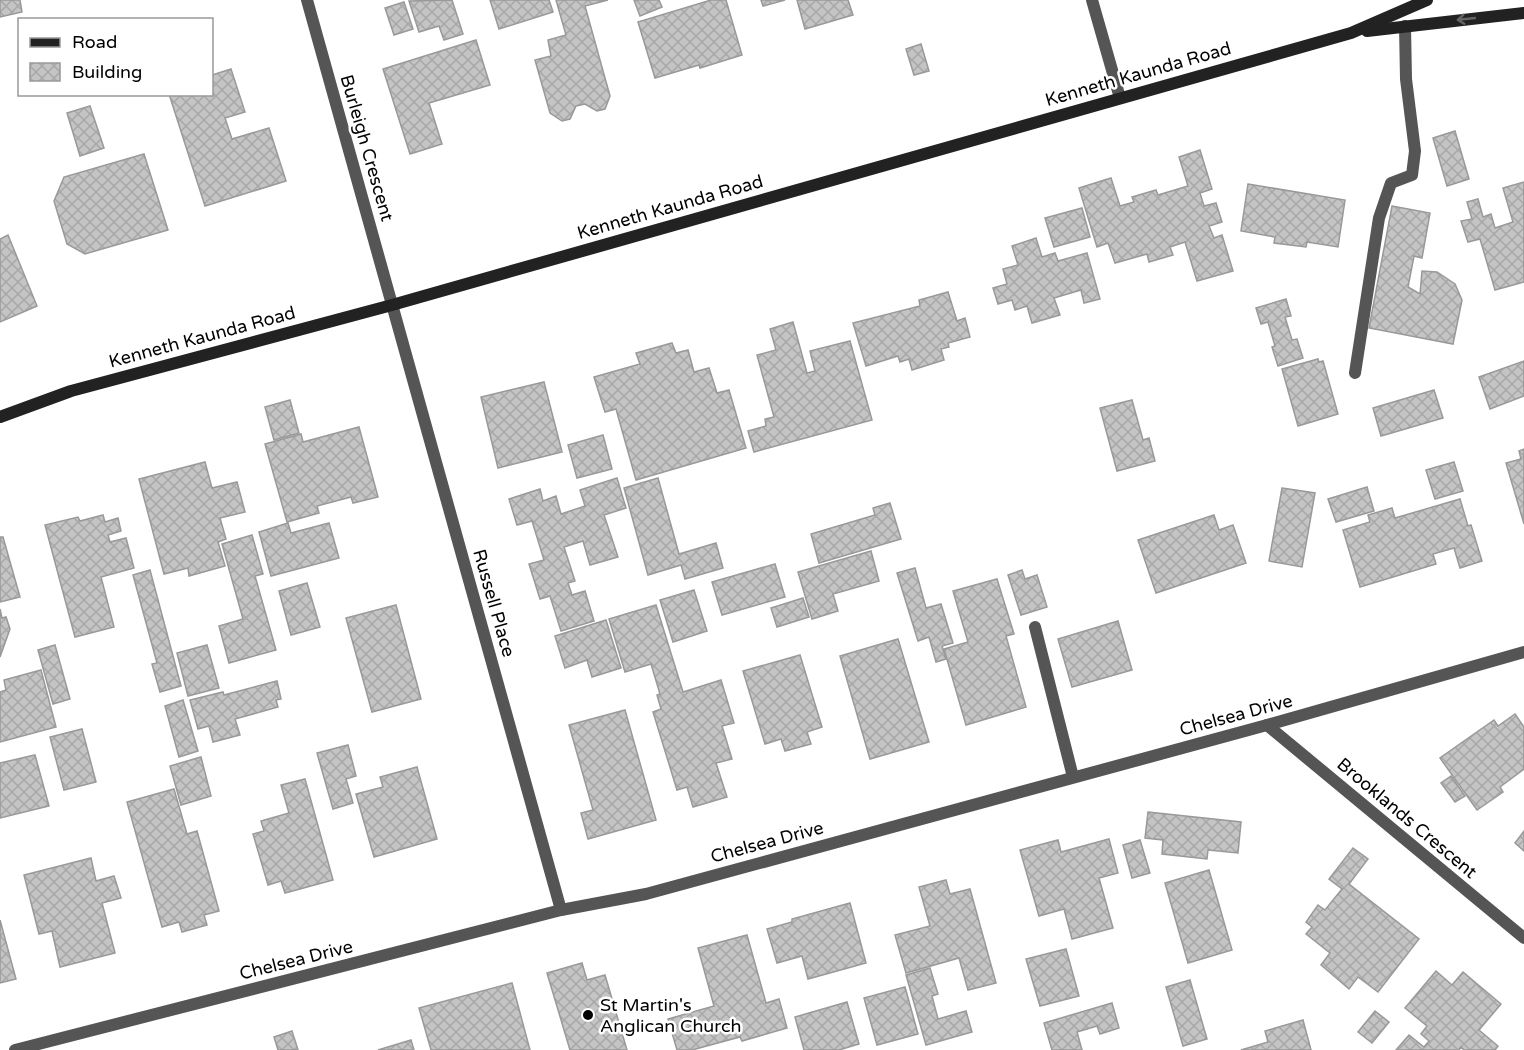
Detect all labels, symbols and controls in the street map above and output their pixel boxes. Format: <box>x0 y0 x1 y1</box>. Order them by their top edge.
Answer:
one-way arrow <box>1456 14 1476 25</box>
legend <box>18 18 213 96</box>
text: Road <box>72 31 117 53</box>
street label: Kenneth Kaunda Road <box>1043 37 1233 111</box>
text: Building <box>72 61 142 83</box>
street label: Burleigh Crescent <box>336 72 398 224</box>
street label: Kenneth Kaunda Road <box>575 170 765 244</box>
street label: Kenneth Kaunda Road <box>106 301 298 373</box>
street label: Russell Place <box>468 547 520 659</box>
street label: Chelsea Drive <box>1177 689 1295 741</box>
street label: Brooklands Crescent <box>1332 753 1482 883</box>
street label: Chelsea Drive <box>708 816 826 868</box>
street label: Chelsea Drive <box>237 935 355 985</box>
place label: St Martin's Anglican Church <box>600 994 742 1037</box>
marker: St Martin's Anglican Church <box>581 1008 595 1022</box>

